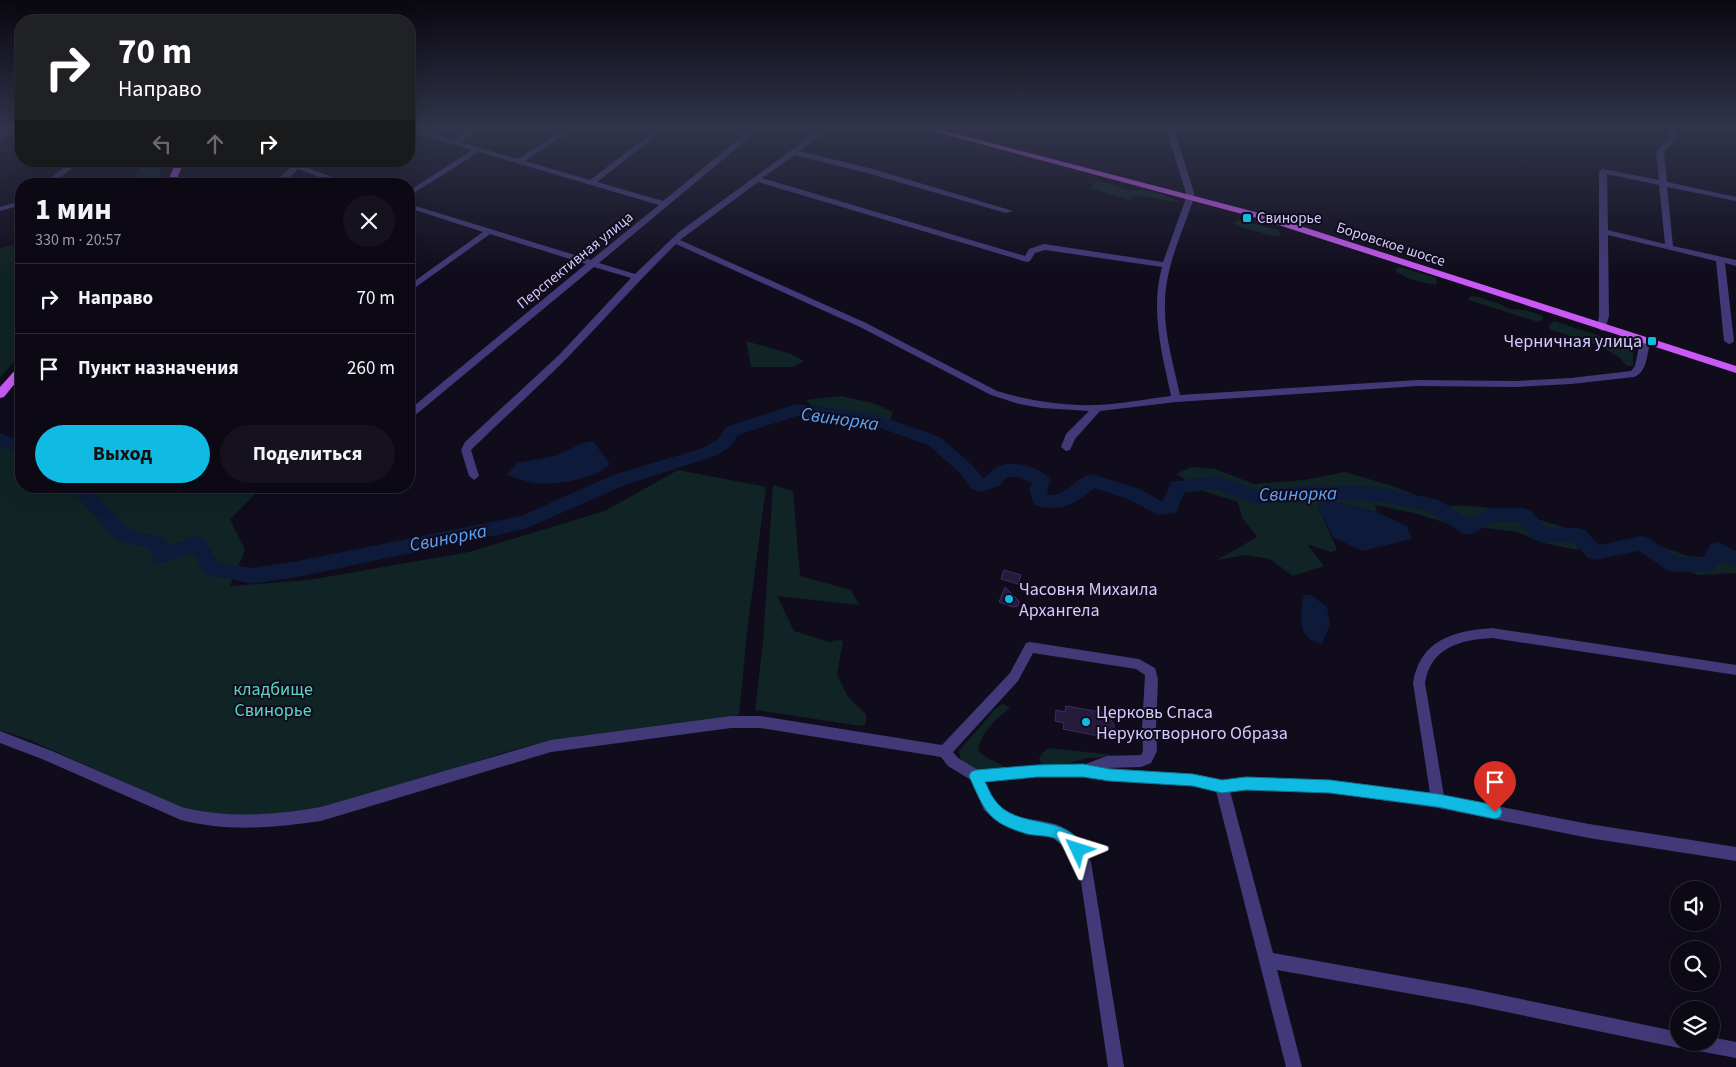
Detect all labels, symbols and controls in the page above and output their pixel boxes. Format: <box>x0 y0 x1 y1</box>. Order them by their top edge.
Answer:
text: 70 m <box>118 27 192 77</box>
icon: right <box>35 35 100 100</box>
text: Направо <box>118 73 202 105</box>
icon: left <box>148 130 176 158</box>
icon: ahead <box>201 130 229 158</box>
icon: right <box>254 130 282 158</box>
text: 1 мин <box>35 188 112 231</box>
button: close <box>343 195 395 247</box>
street label: Перспективная улица <box>513 207 638 314</box>
place label: Свинорье <box>1257 208 1321 229</box>
marker: Свинорье <box>1241 212 1253 224</box>
street label: Боровское шоссе <box>1334 217 1448 272</box>
text: 330 m · 20:57 <box>35 229 122 251</box>
icon: right <box>35 285 63 313</box>
text: Направо <box>78 285 153 312</box>
text: 70 m <box>357 285 395 312</box>
place label: Черничная улица <box>1504 329 1642 354</box>
marker: Черничная улица <box>1646 335 1658 347</box>
icon: arrive <box>35 355 63 383</box>
text: Пункт назначения <box>78 355 239 382</box>
text: 260 m <box>347 355 395 382</box>
water label: Свинорка <box>799 401 880 438</box>
button: Выход <box>35 425 210 483</box>
button: Поделиться <box>220 425 395 483</box>
water label: Свинорка <box>1259 480 1337 509</box>
water label: Свинорка <box>407 518 489 559</box>
place label: Часовня Михаила Архангела <box>1019 577 1158 623</box>
marker: Часовня Михаила Архангела <box>1003 593 1015 605</box>
park label: кладбище Свинорье <box>233 677 313 723</box>
place label: Церковь Спаса Нерукотворного Образа <box>1096 700 1288 746</box>
marker: Церковь Спаса Нерукотворного Образа <box>1080 716 1092 728</box>
pin <box>1474 761 1516 812</box>
icon: arrive <box>1481 768 1509 796</box>
position arrow <box>1051 823 1103 875</box>
map controls <box>1670 881 1720 1051</box>
button: sound <box>1670 881 1720 931</box>
button: search <box>1670 941 1720 991</box>
button: layers <box>1670 1001 1720 1051</box>

